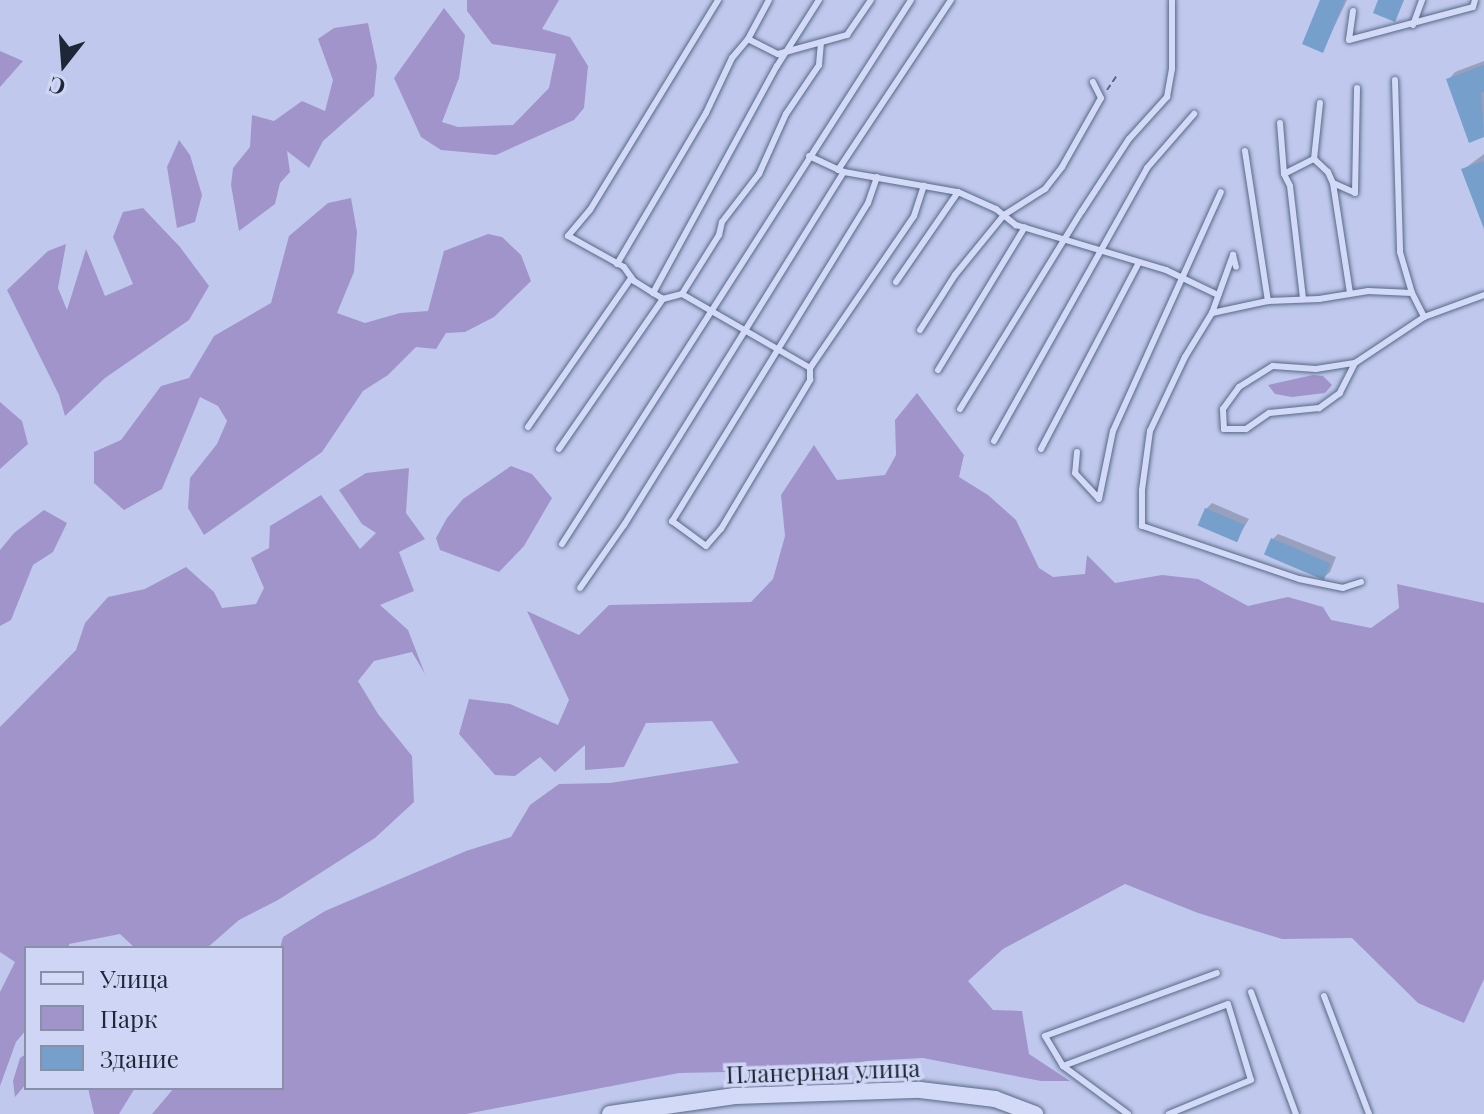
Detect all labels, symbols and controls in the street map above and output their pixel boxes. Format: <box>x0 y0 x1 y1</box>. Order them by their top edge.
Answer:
north arrow <box>24 24 104 104</box>
text: С <box>45 70 69 104</box>
legend <box>24 946 284 1090</box>
text: Улица <box>100 962 169 994</box>
text: Парк <box>100 1002 158 1034</box>
text: Здание <box>100 1042 179 1074</box>
street label: Планерная улица <box>725 1053 921 1089</box>

